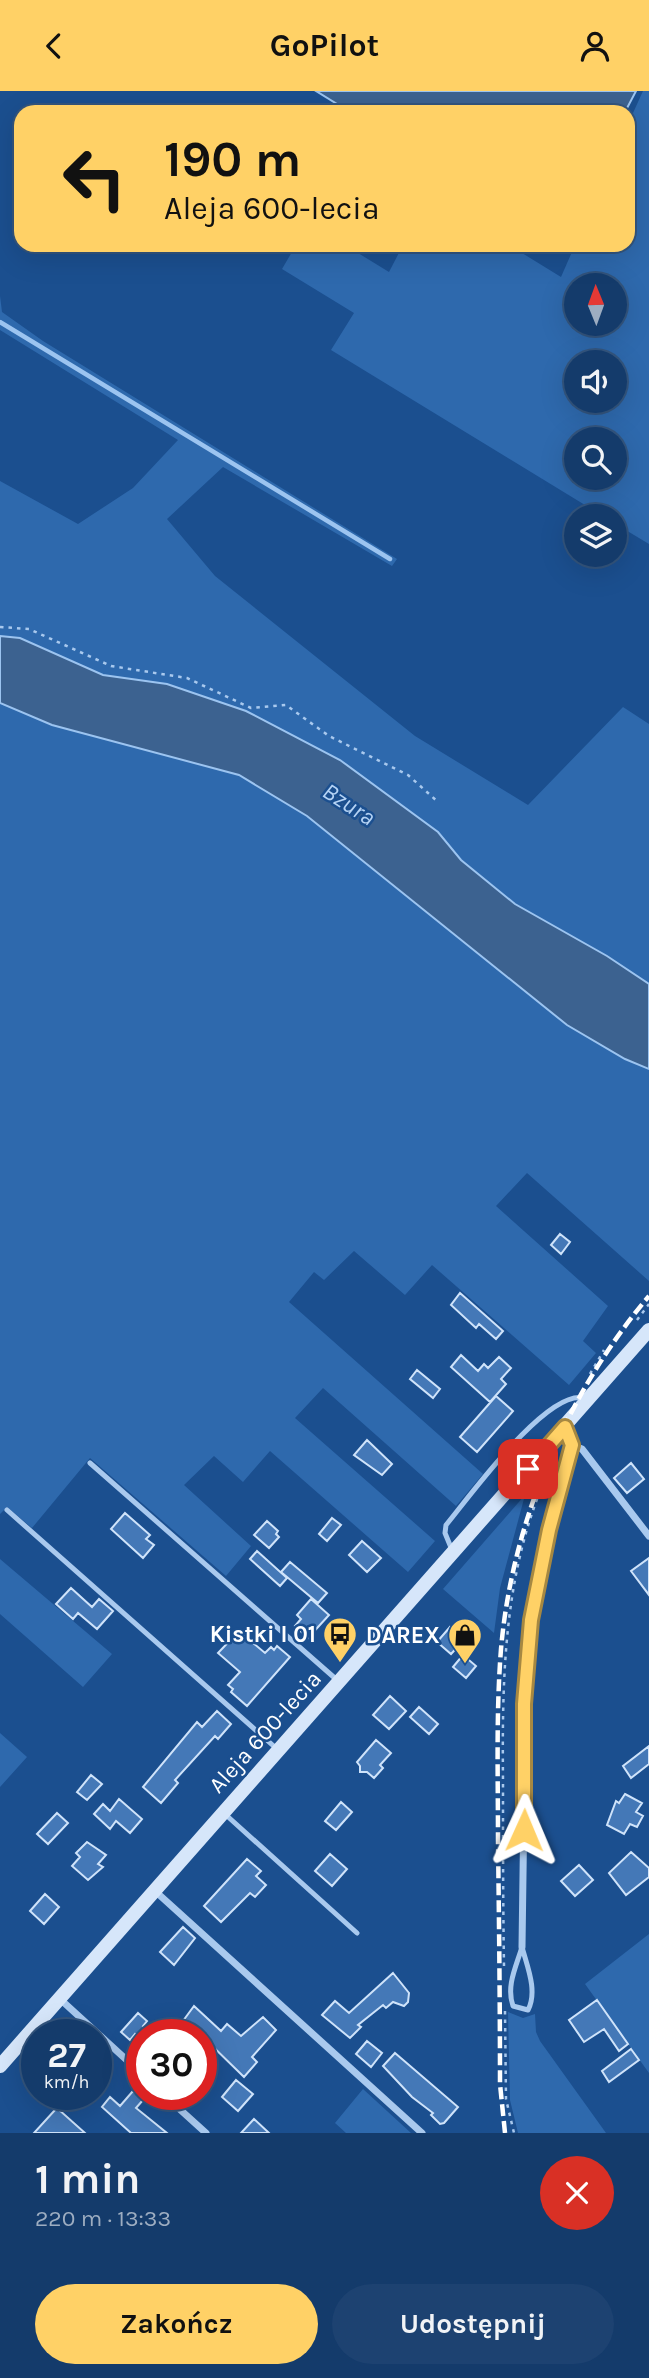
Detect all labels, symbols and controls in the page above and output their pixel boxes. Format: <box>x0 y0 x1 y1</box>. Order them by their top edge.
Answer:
icon: back <box>35 27 73 65</box>
text: GoPilot <box>270 27 379 64</box>
icon: person <box>576 27 614 65</box>
text: 190 m <box>164 131 301 188</box>
icon: left <box>49 133 140 224</box>
text: Aleja 600-lecia <box>164 190 380 227</box>
north arrow <box>564 273 626 336</box>
map controls <box>564 273 627 567</box>
button: sound <box>564 350 627 413</box>
button: search <box>564 427 627 490</box>
button: layers <box>564 504 627 567</box>
water label: Bzura <box>317 777 381 831</box>
pin <box>498 1439 558 1499</box>
icon: arrive <box>509 1450 547 1488</box>
bus stop icon: Kistki I 01 <box>321 1615 359 1664</box>
shop icon: DAREX <box>446 1616 484 1665</box>
place label: Kistki I 01 <box>210 1621 316 1648</box>
place label: DAREX <box>366 1622 440 1649</box>
street label: Aleja 600-lecia <box>203 1665 327 1799</box>
position arrow <box>487 1793 561 1867</box>
speed limit sign: 30 <box>126 2019 217 2110</box>
text: 27 <box>47 2035 86 2076</box>
text: km/h <box>44 2071 89 2093</box>
text: 1 min <box>35 2154 140 2204</box>
button: close <box>540 2156 614 2230</box>
text: 220 m · 13:33 <box>35 2205 171 2232</box>
button: Zakończ <box>35 2284 318 2364</box>
button: Udostępnij <box>332 2284 614 2364</box>

